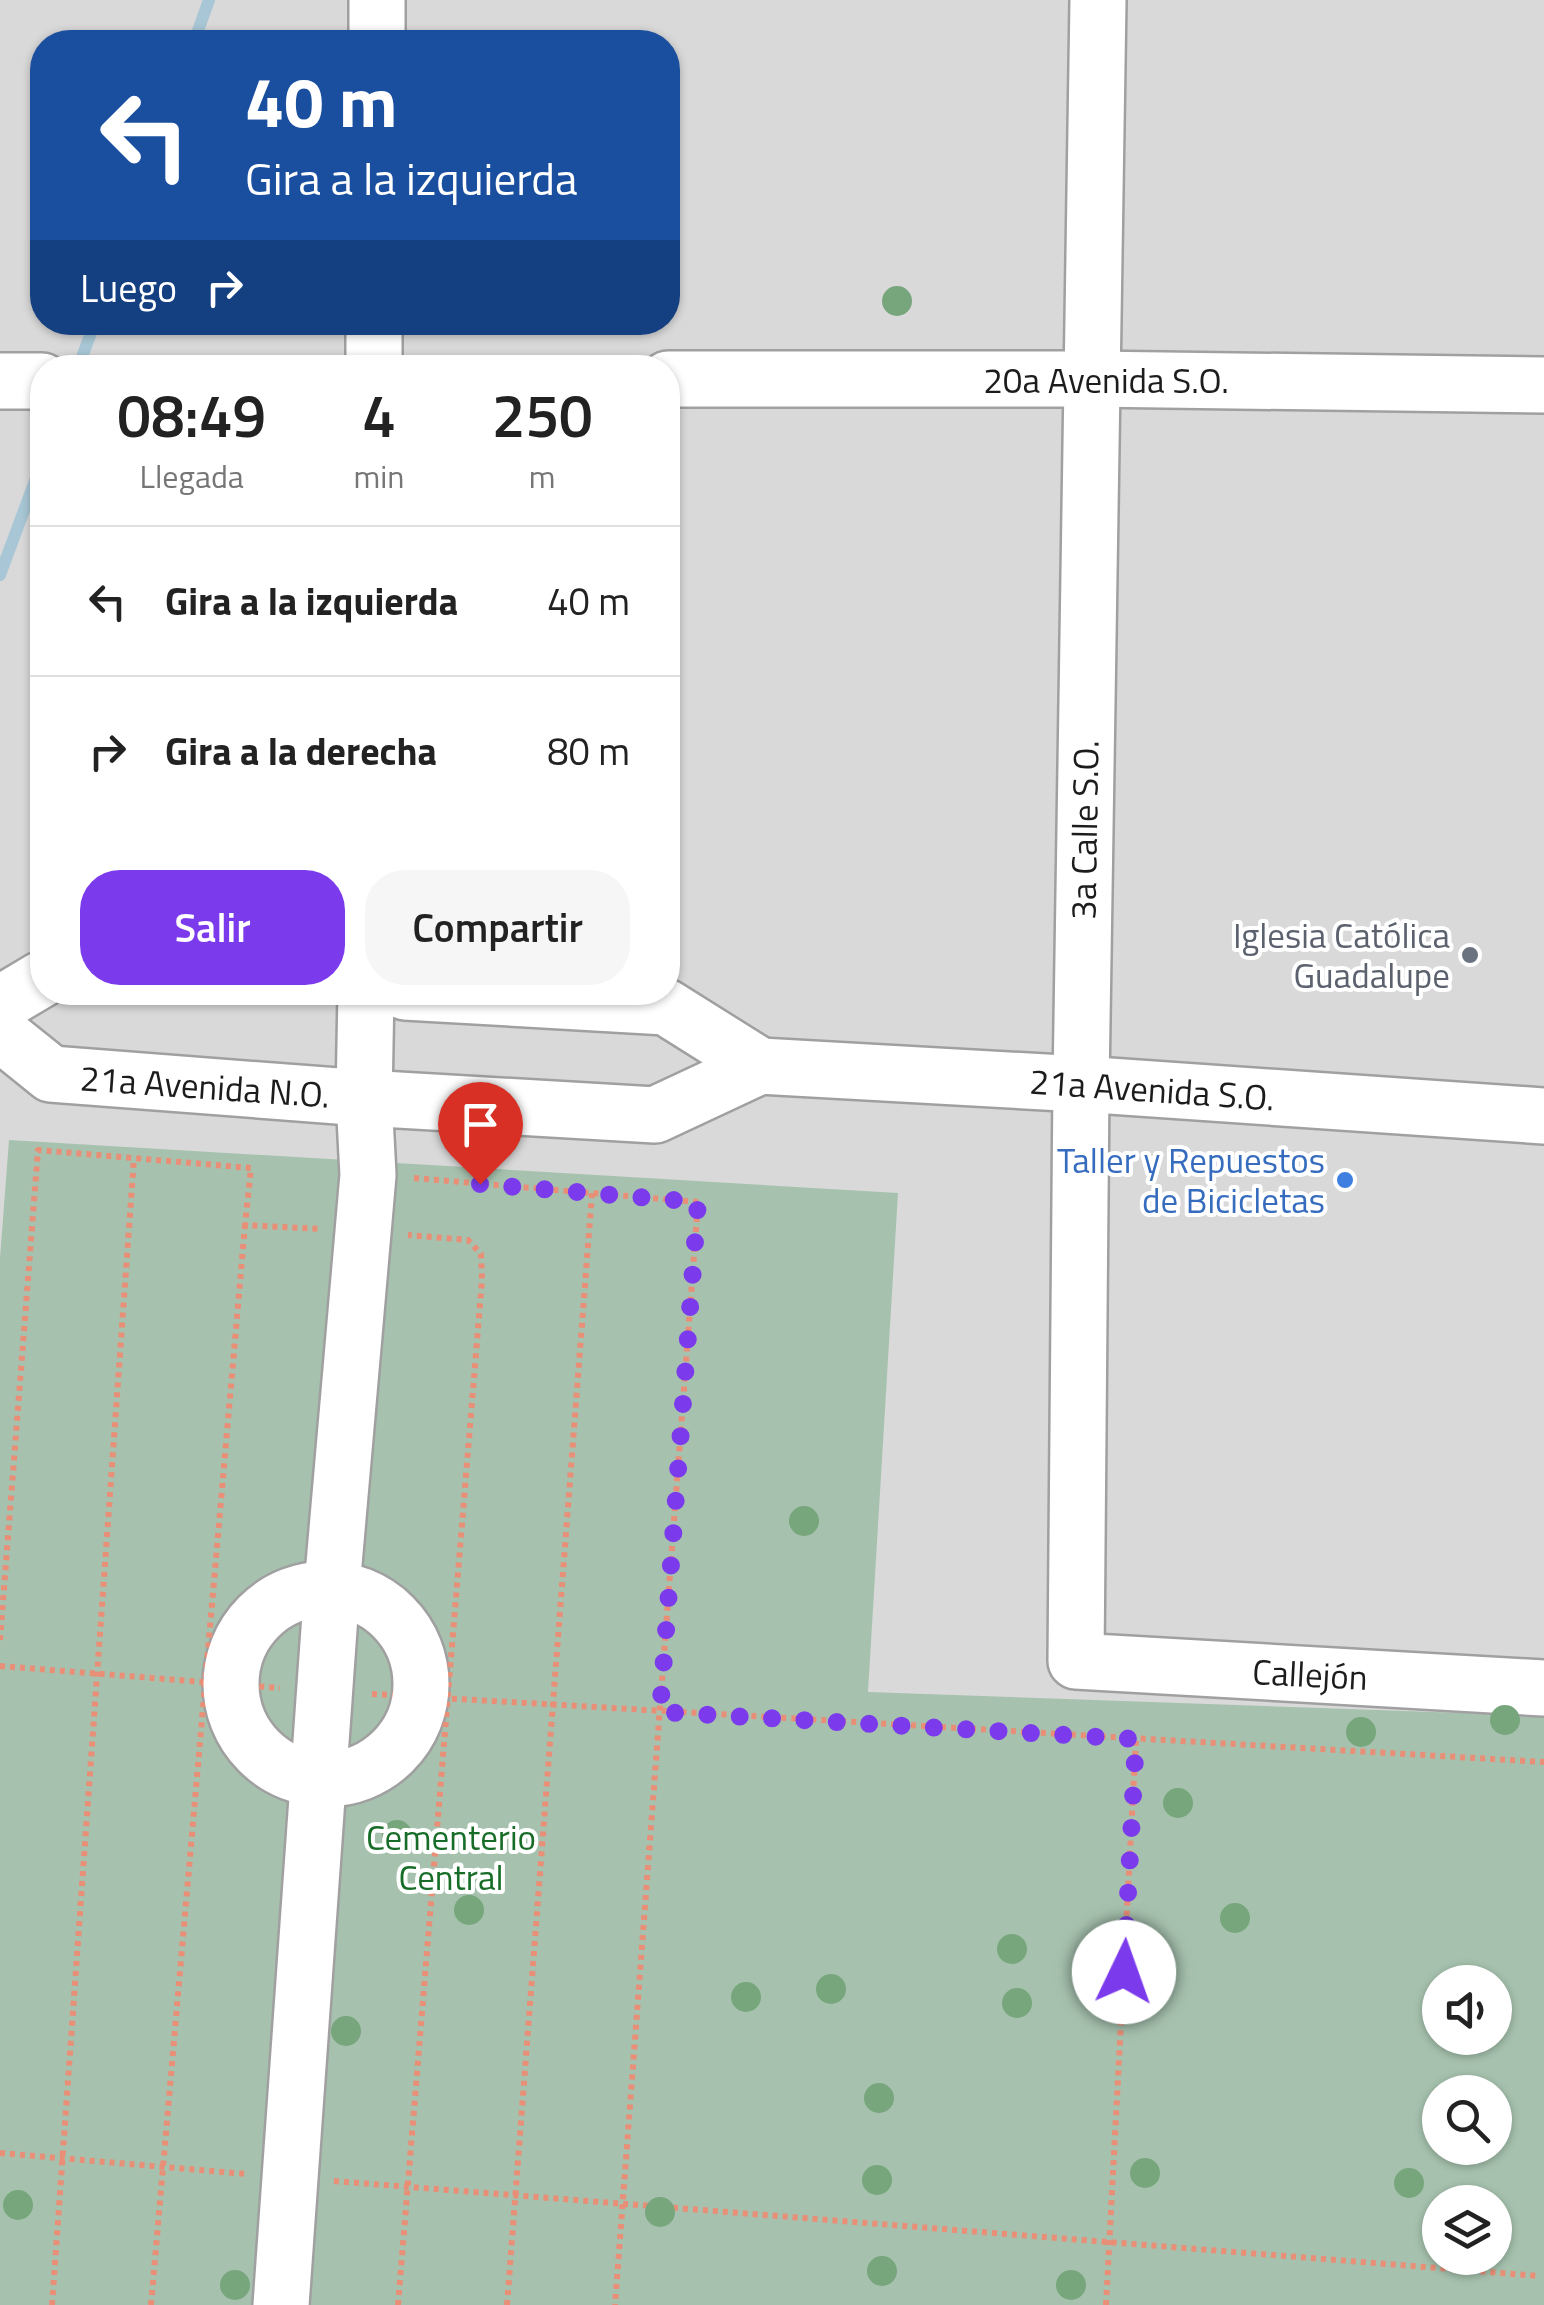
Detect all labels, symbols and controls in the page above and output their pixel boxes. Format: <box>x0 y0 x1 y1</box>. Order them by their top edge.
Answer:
text: 40 m <box>245 48 398 154</box>
icon: left <box>80 70 210 200</box>
text: Gira a la izquierda <box>245 144 578 212</box>
text: Luego <box>80 259 177 317</box>
icon: right <box>197 260 252 315</box>
street label: 20a Avenida S.O. <box>983 353 1229 407</box>
text: 08:49 <box>117 369 266 460</box>
text: 4 <box>362 369 396 460</box>
text: 250 <box>492 369 593 460</box>
text: Llegada <box>140 452 244 500</box>
text: min <box>353 452 404 500</box>
text: m <box>529 452 556 500</box>
text: Gira a la izquierda <box>165 572 458 630</box>
text: 40 m <box>547 572 630 630</box>
icon: left <box>80 574 135 629</box>
text: Gira a la derecha <box>165 722 437 780</box>
text: 80 m <box>547 722 630 780</box>
icon: right <box>80 724 135 779</box>
street label: 3a Calle S.O. <box>1055 740 1113 920</box>
button: Salir <box>80 870 345 985</box>
button: Compartir <box>365 870 630 985</box>
place label: Iglesia Católica Guadalupe <box>1233 908 1450 1002</box>
marker: Iglesia Católica Guadalupe <box>1459 944 1481 966</box>
street label: 21a Avenida N.O. <box>78 1050 332 1122</box>
street label: 21a Avenida S.O. <box>1028 1054 1276 1124</box>
pin <box>438 1082 523 1185</box>
icon: arrive <box>453 1097 508 1152</box>
place label: Taller y Repuestos de Bicicletas <box>1057 1133 1325 1227</box>
marker: Taller y Repuestos de Bicicletas <box>1334 1169 1356 1191</box>
street label: Callejón <box>1251 1644 1369 1704</box>
park label: Cementerio Central <box>366 1810 536 1904</box>
position arrow <box>1072 1920 1176 2024</box>
map controls <box>1422 1965 1512 2275</box>
button: sound <box>1422 1965 1512 2055</box>
button: search <box>1422 2075 1512 2165</box>
button: layers <box>1422 2185 1512 2275</box>

